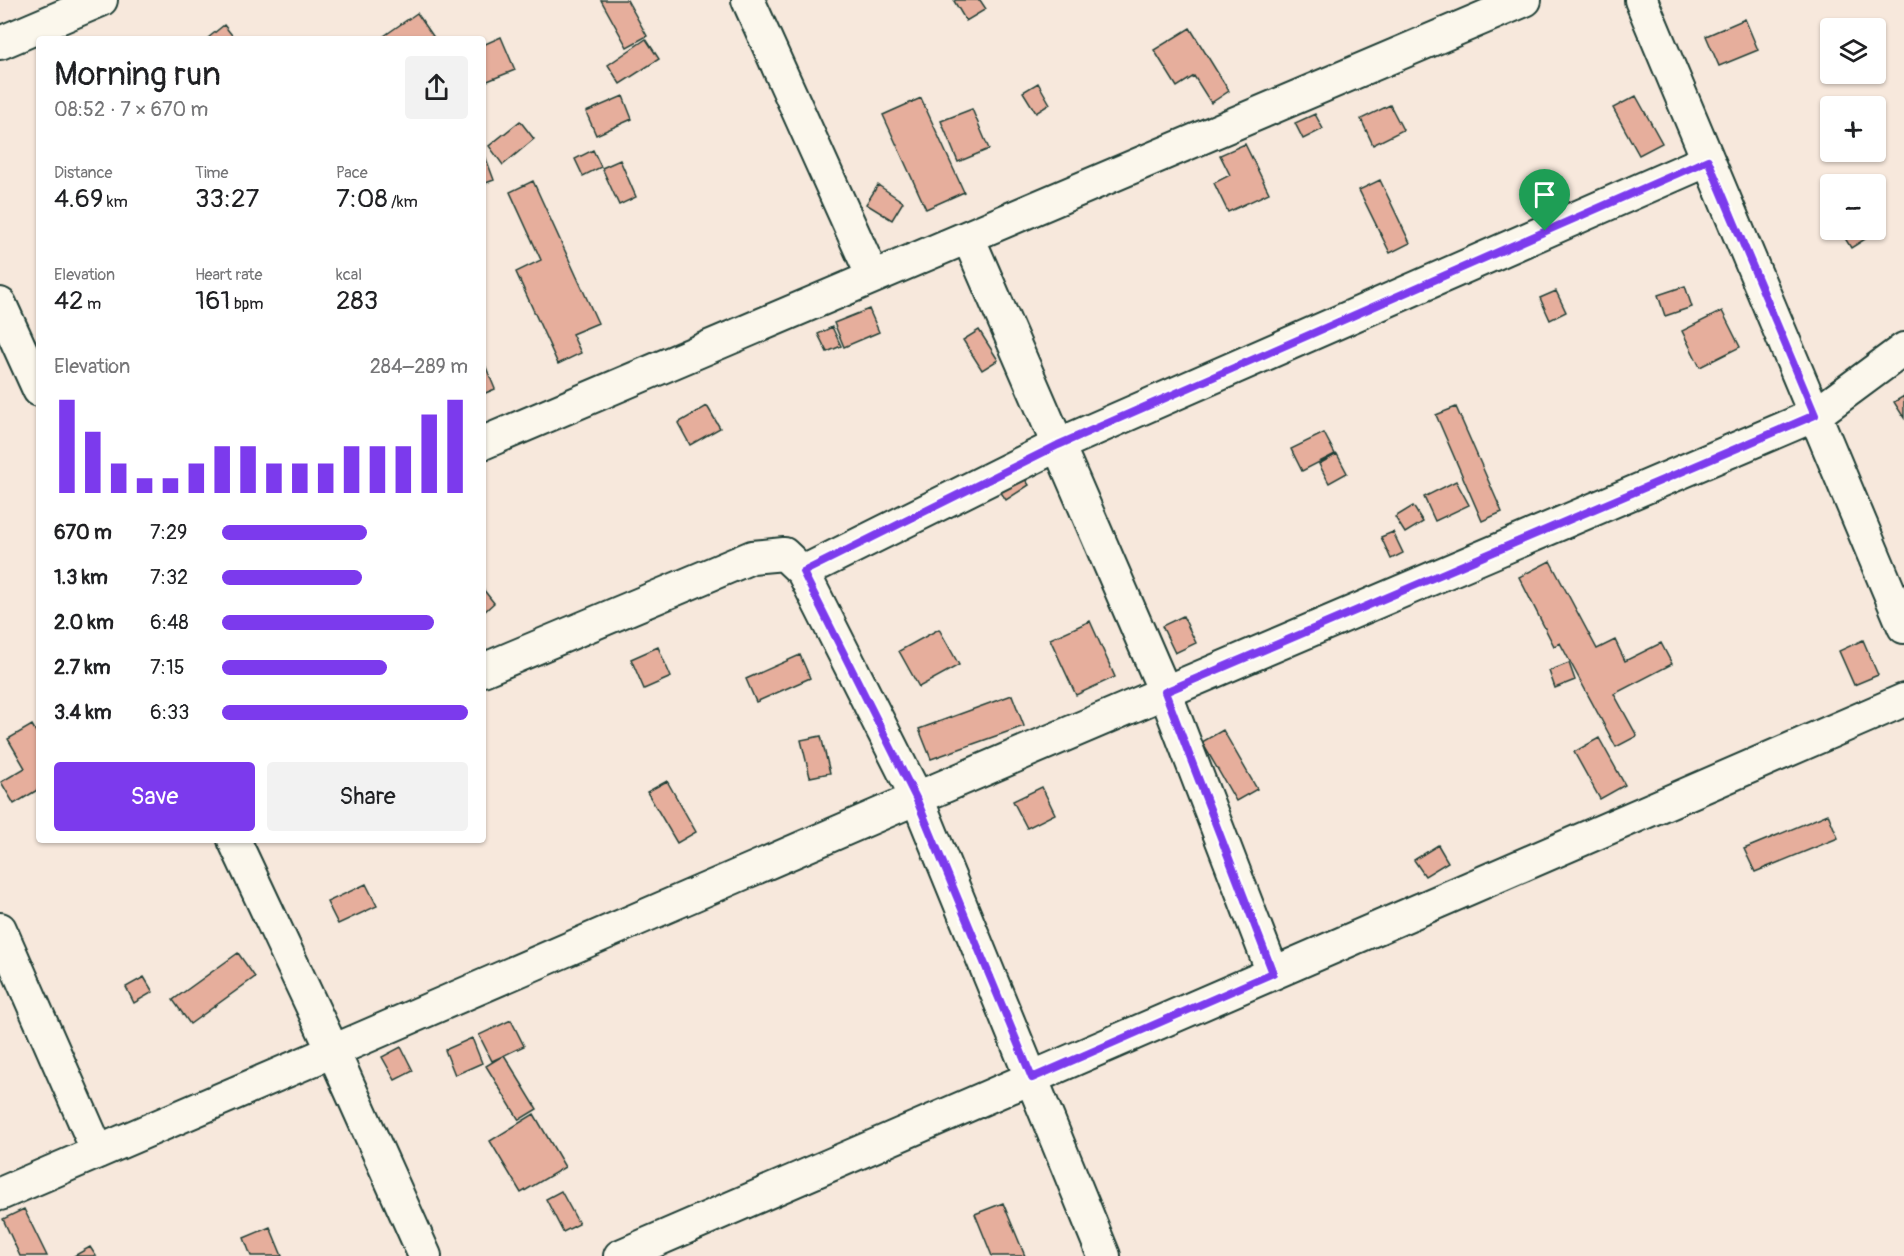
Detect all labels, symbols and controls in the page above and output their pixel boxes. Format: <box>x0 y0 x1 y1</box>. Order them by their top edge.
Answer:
map controls <box>1820 18 1886 240</box>
button: layers <box>1820 18 1886 84</box>
text: Morning run <box>54 54 221 95</box>
button: share <box>405 56 468 119</box>
button: + <box>1820 96 1886 162</box>
text: 08:52 · 7 × 670 m <box>54 97 208 122</box>
text: Distance <box>54 163 113 183</box>
text: Time <box>195 163 228 183</box>
text: Pace <box>336 163 368 183</box>
pin <box>1519 169 1570 231</box>
button: − <box>1820 174 1886 240</box>
icon: arrive <box>1528 178 1561 211</box>
text: 4.69 <box>54 183 103 215</box>
text: 33:27 <box>195 183 259 215</box>
text: 7:08 <box>336 183 388 215</box>
text: km <box>103 192 128 212</box>
text: /km <box>388 192 418 212</box>
text: Elevation <box>54 265 115 285</box>
text: Heart rate <box>195 265 262 285</box>
text: kcal <box>336 265 362 285</box>
text: 42 <box>54 285 84 317</box>
text: 161 <box>195 285 230 317</box>
text: 283 <box>336 285 378 317</box>
text: m <box>84 294 101 314</box>
text: bpm <box>230 294 264 314</box>
text: Elevation <box>54 354 130 379</box>
text: 284–289 m <box>370 354 468 379</box>
text: 670 m <box>54 520 112 545</box>
text: 7:29 <box>150 520 187 545</box>
text: 1.3 km <box>54 565 108 590</box>
text: 7:32 <box>150 565 188 590</box>
text: 2.0 km <box>54 610 114 635</box>
text: 6:48 <box>150 610 189 635</box>
text: 2.7 km <box>54 655 111 680</box>
text: 7:15 <box>150 655 185 680</box>
text: 3.4 km <box>54 700 112 725</box>
text: 6:33 <box>150 700 189 725</box>
button: Save <box>54 762 255 831</box>
button: Share <box>267 762 468 831</box>

